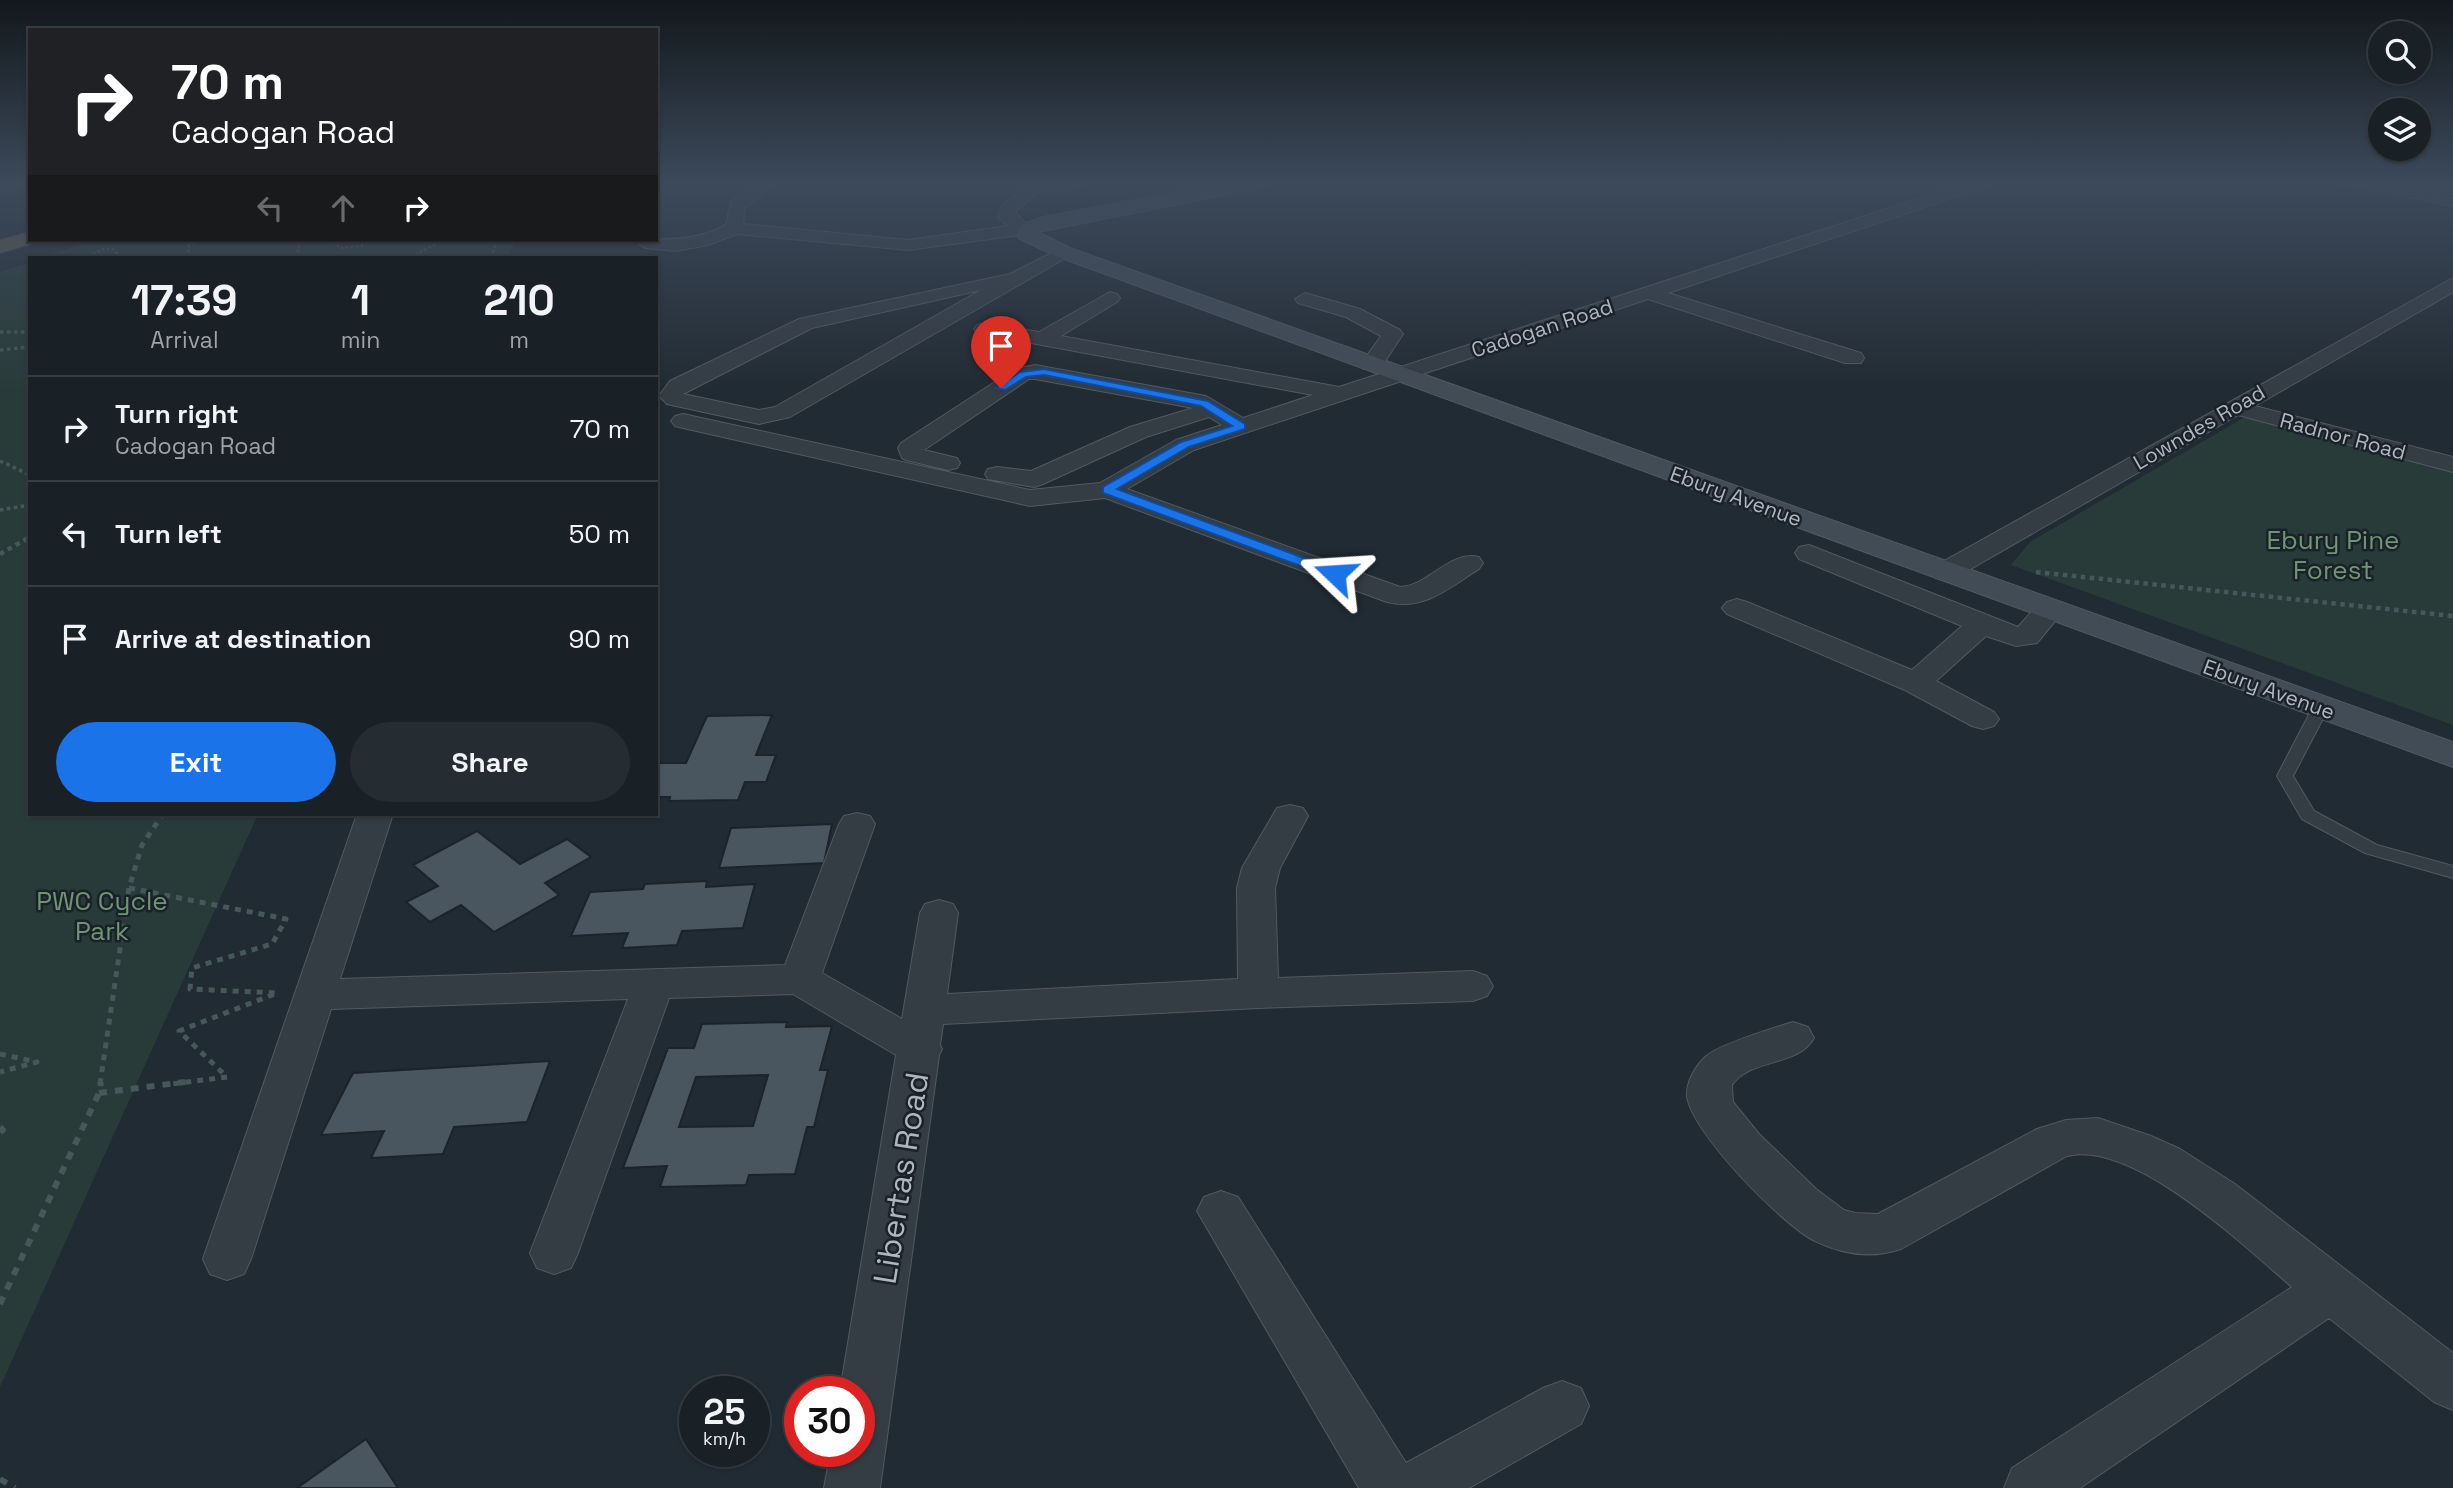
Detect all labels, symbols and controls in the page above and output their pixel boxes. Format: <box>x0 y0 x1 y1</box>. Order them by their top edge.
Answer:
map controls <box>2368 21 2431 161</box>
button: search <box>2368 21 2431 84</box>
text: 70 m <box>171 51 284 113</box>
icon: right <box>56 56 147 147</box>
button: layers <box>2368 98 2431 161</box>
text: Cadogan Road <box>171 112 395 152</box>
icon: left <box>251 189 289 227</box>
icon: ahead <box>324 189 362 227</box>
icon: right <box>397 189 435 227</box>
text: 17:39 <box>131 274 238 327</box>
text: 1 <box>351 274 370 327</box>
text: 210 <box>484 274 555 327</box>
street label: Cadogan Road <box>1468 292 1616 364</box>
pin <box>971 316 1031 388</box>
text: Arrival <box>150 325 219 355</box>
text: min <box>341 325 380 355</box>
text: m <box>509 325 529 355</box>
icon: arrive <box>982 327 1020 365</box>
street label: Lowndes Road <box>2128 378 2270 476</box>
text: Turn right <box>115 397 239 431</box>
street label: Radnor Road <box>2277 406 2409 466</box>
icon: right <box>56 410 94 448</box>
text: 70 m <box>570 412 630 446</box>
text: Cadogan Road <box>115 431 276 461</box>
street label: Ebury Avenue <box>1666 460 1806 532</box>
icon: left <box>56 515 94 553</box>
text: Turn left <box>115 517 222 551</box>
text: 50 m <box>569 517 630 551</box>
park label: Ebury Pine Forest <box>2266 523 2400 587</box>
position arrow <box>1298 537 1372 611</box>
icon: arrive <box>56 620 94 658</box>
text: Arrive at destination <box>115 622 372 656</box>
text: 90 m <box>568 622 630 656</box>
street label: Ebury Avenue <box>2199 653 2339 725</box>
button: Exit <box>56 722 336 802</box>
button: Share <box>350 722 630 802</box>
park label: PWC Cycle Park <box>36 884 168 948</box>
street label: Libertas Road <box>865 1069 937 1287</box>
speed limit sign: 30 <box>784 1376 875 1467</box>
text: 25 <box>704 1390 745 1434</box>
text: km/h <box>703 1427 746 1450</box>

